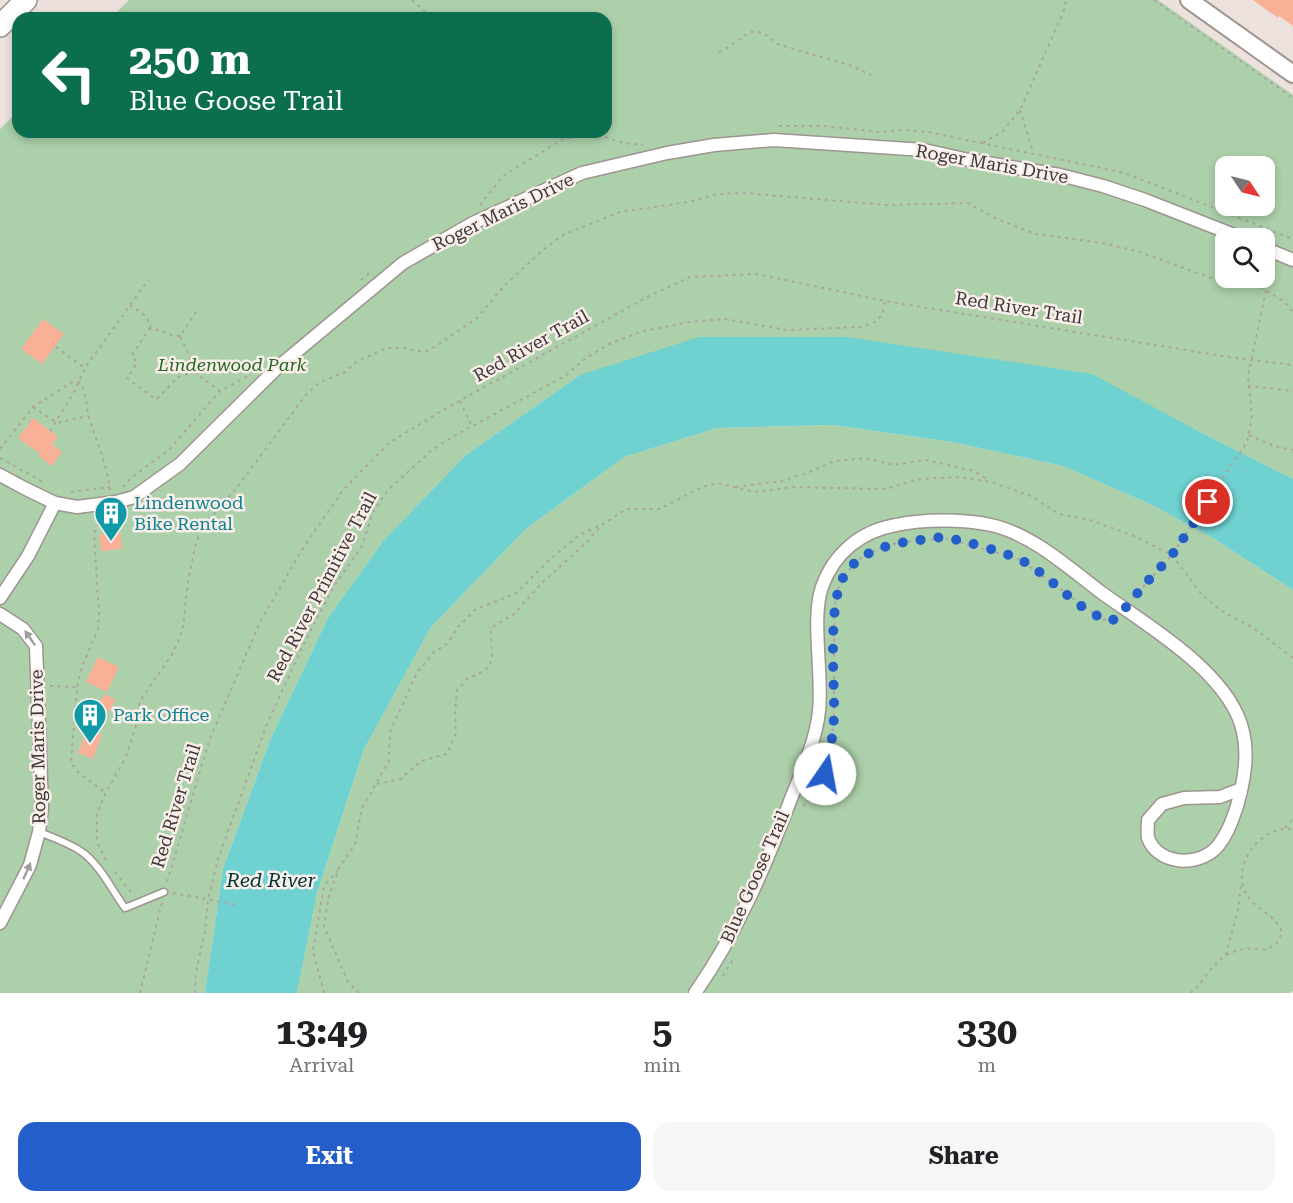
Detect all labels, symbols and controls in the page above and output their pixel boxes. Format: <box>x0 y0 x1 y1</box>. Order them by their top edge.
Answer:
text: 250 m <box>129 35 251 84</box>
icon: left <box>30 36 108 114</box>
text: Blue Goose Trail <box>129 85 343 117</box>
street label: Roger Maris Drive <box>914 140 1070 187</box>
north arrow <box>1215 156 1275 216</box>
map controls <box>1215 156 1275 288</box>
street label: Roger Maris Drive <box>429 168 577 255</box>
button: search <box>1215 228 1275 288</box>
street label: Red River Trail <box>954 287 1085 328</box>
street label: Red River Trail <box>469 305 592 386</box>
park label: Lindenwood Park <box>157 354 307 375</box>
pin <box>1182 476 1233 527</box>
icon: arrive <box>1191 485 1224 518</box>
street label: Red River Primitive Trail <box>262 488 381 686</box>
place label: Lindenwood Bike Rental <box>134 492 244 534</box>
building icon: Lindenwood Bike Rental <box>93 495 129 542</box>
one-way arrow <box>24 631 36 647</box>
street label: Roger Maris Drive <box>26 669 49 825</box>
building icon: Park Office <box>72 697 108 744</box>
place label: Park Office <box>113 704 210 725</box>
street label: Red River Trail <box>147 741 204 870</box>
position arrow <box>793 742 857 806</box>
street label: Blue Goose Trail <box>716 807 793 946</box>
one-way arrow <box>22 862 31 879</box>
water label: Red River <box>225 868 316 892</box>
text: 13:49 <box>276 1011 368 1053</box>
text: 5 <box>652 1011 672 1053</box>
text: 330 <box>957 1011 1017 1053</box>
text: Arrival <box>289 1053 354 1077</box>
text: min <box>643 1053 681 1077</box>
text: m <box>978 1053 996 1077</box>
button: Exit <box>18 1122 641 1191</box>
button: Share <box>653 1122 1275 1191</box>

